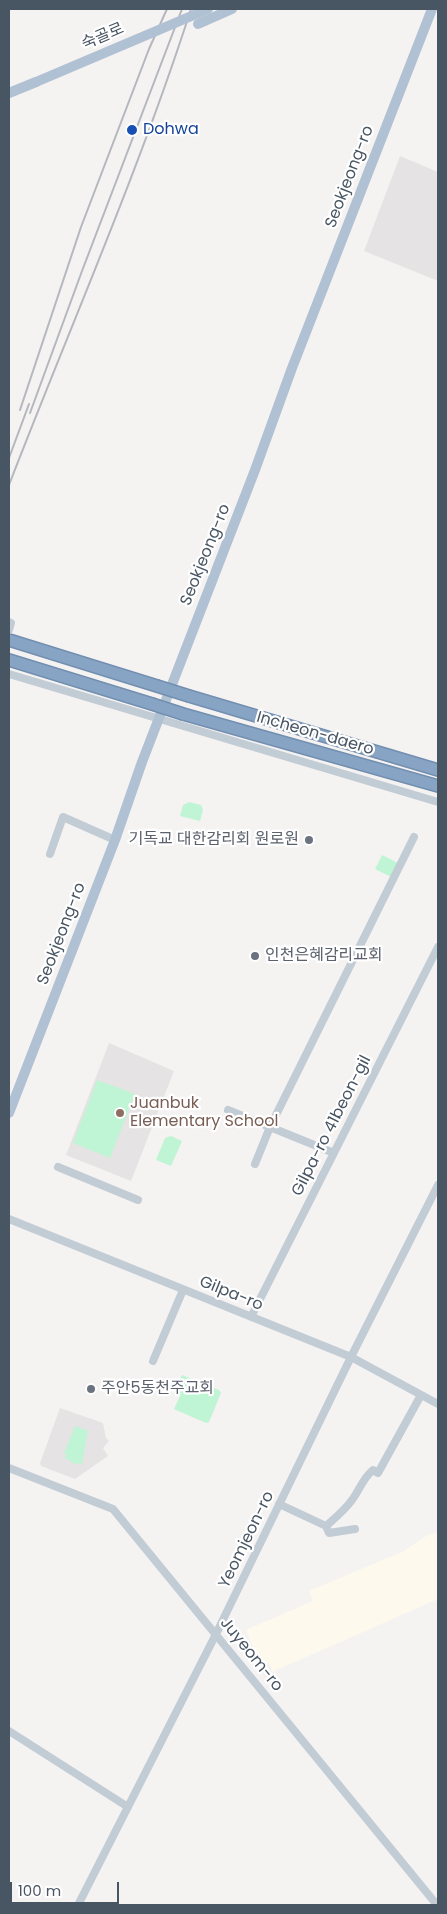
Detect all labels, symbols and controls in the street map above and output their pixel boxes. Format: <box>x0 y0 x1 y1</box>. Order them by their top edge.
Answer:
street label: 숙골로 <box>79 20 127 54</box>
place label: Dohwa <box>143 120 199 140</box>
marker: Dohwa <box>125 123 139 137</box>
street label: Seokjeong-ro <box>322 123 378 231</box>
street label: Seokjeong-ro <box>177 501 235 609</box>
street label: Incheon-daero <box>254 708 376 760</box>
place label: 기독교 대한감리회 원로원 <box>129 830 299 850</box>
marker: 기독교 대한감리회 원로원 <box>303 834 315 846</box>
street label: Seokjeong-ro <box>34 880 90 988</box>
place label: 인천은혜감리교회 <box>265 946 383 966</box>
marker: 인천은혜감리교회 <box>249 950 261 962</box>
street label: Gilpa-ro 41beon-gil <box>288 1053 376 1199</box>
place label: Juanbuk Elementary School <box>130 1094 278 1132</box>
marker: Juanbuk Elementary School <box>114 1107 126 1119</box>
street label: Gilpa-ro <box>196 1273 266 1315</box>
place label: 주안5동천주교회 <box>101 1379 214 1399</box>
marker: 주안5동천주교회 <box>85 1383 97 1395</box>
street label: Yeomjeon-ro <box>215 1488 279 1592</box>
street label: Juyeom-ro <box>215 1614 287 1696</box>
scale bar <box>12 1872 121 1904</box>
text: 100 m <box>18 1880 61 1901</box>

